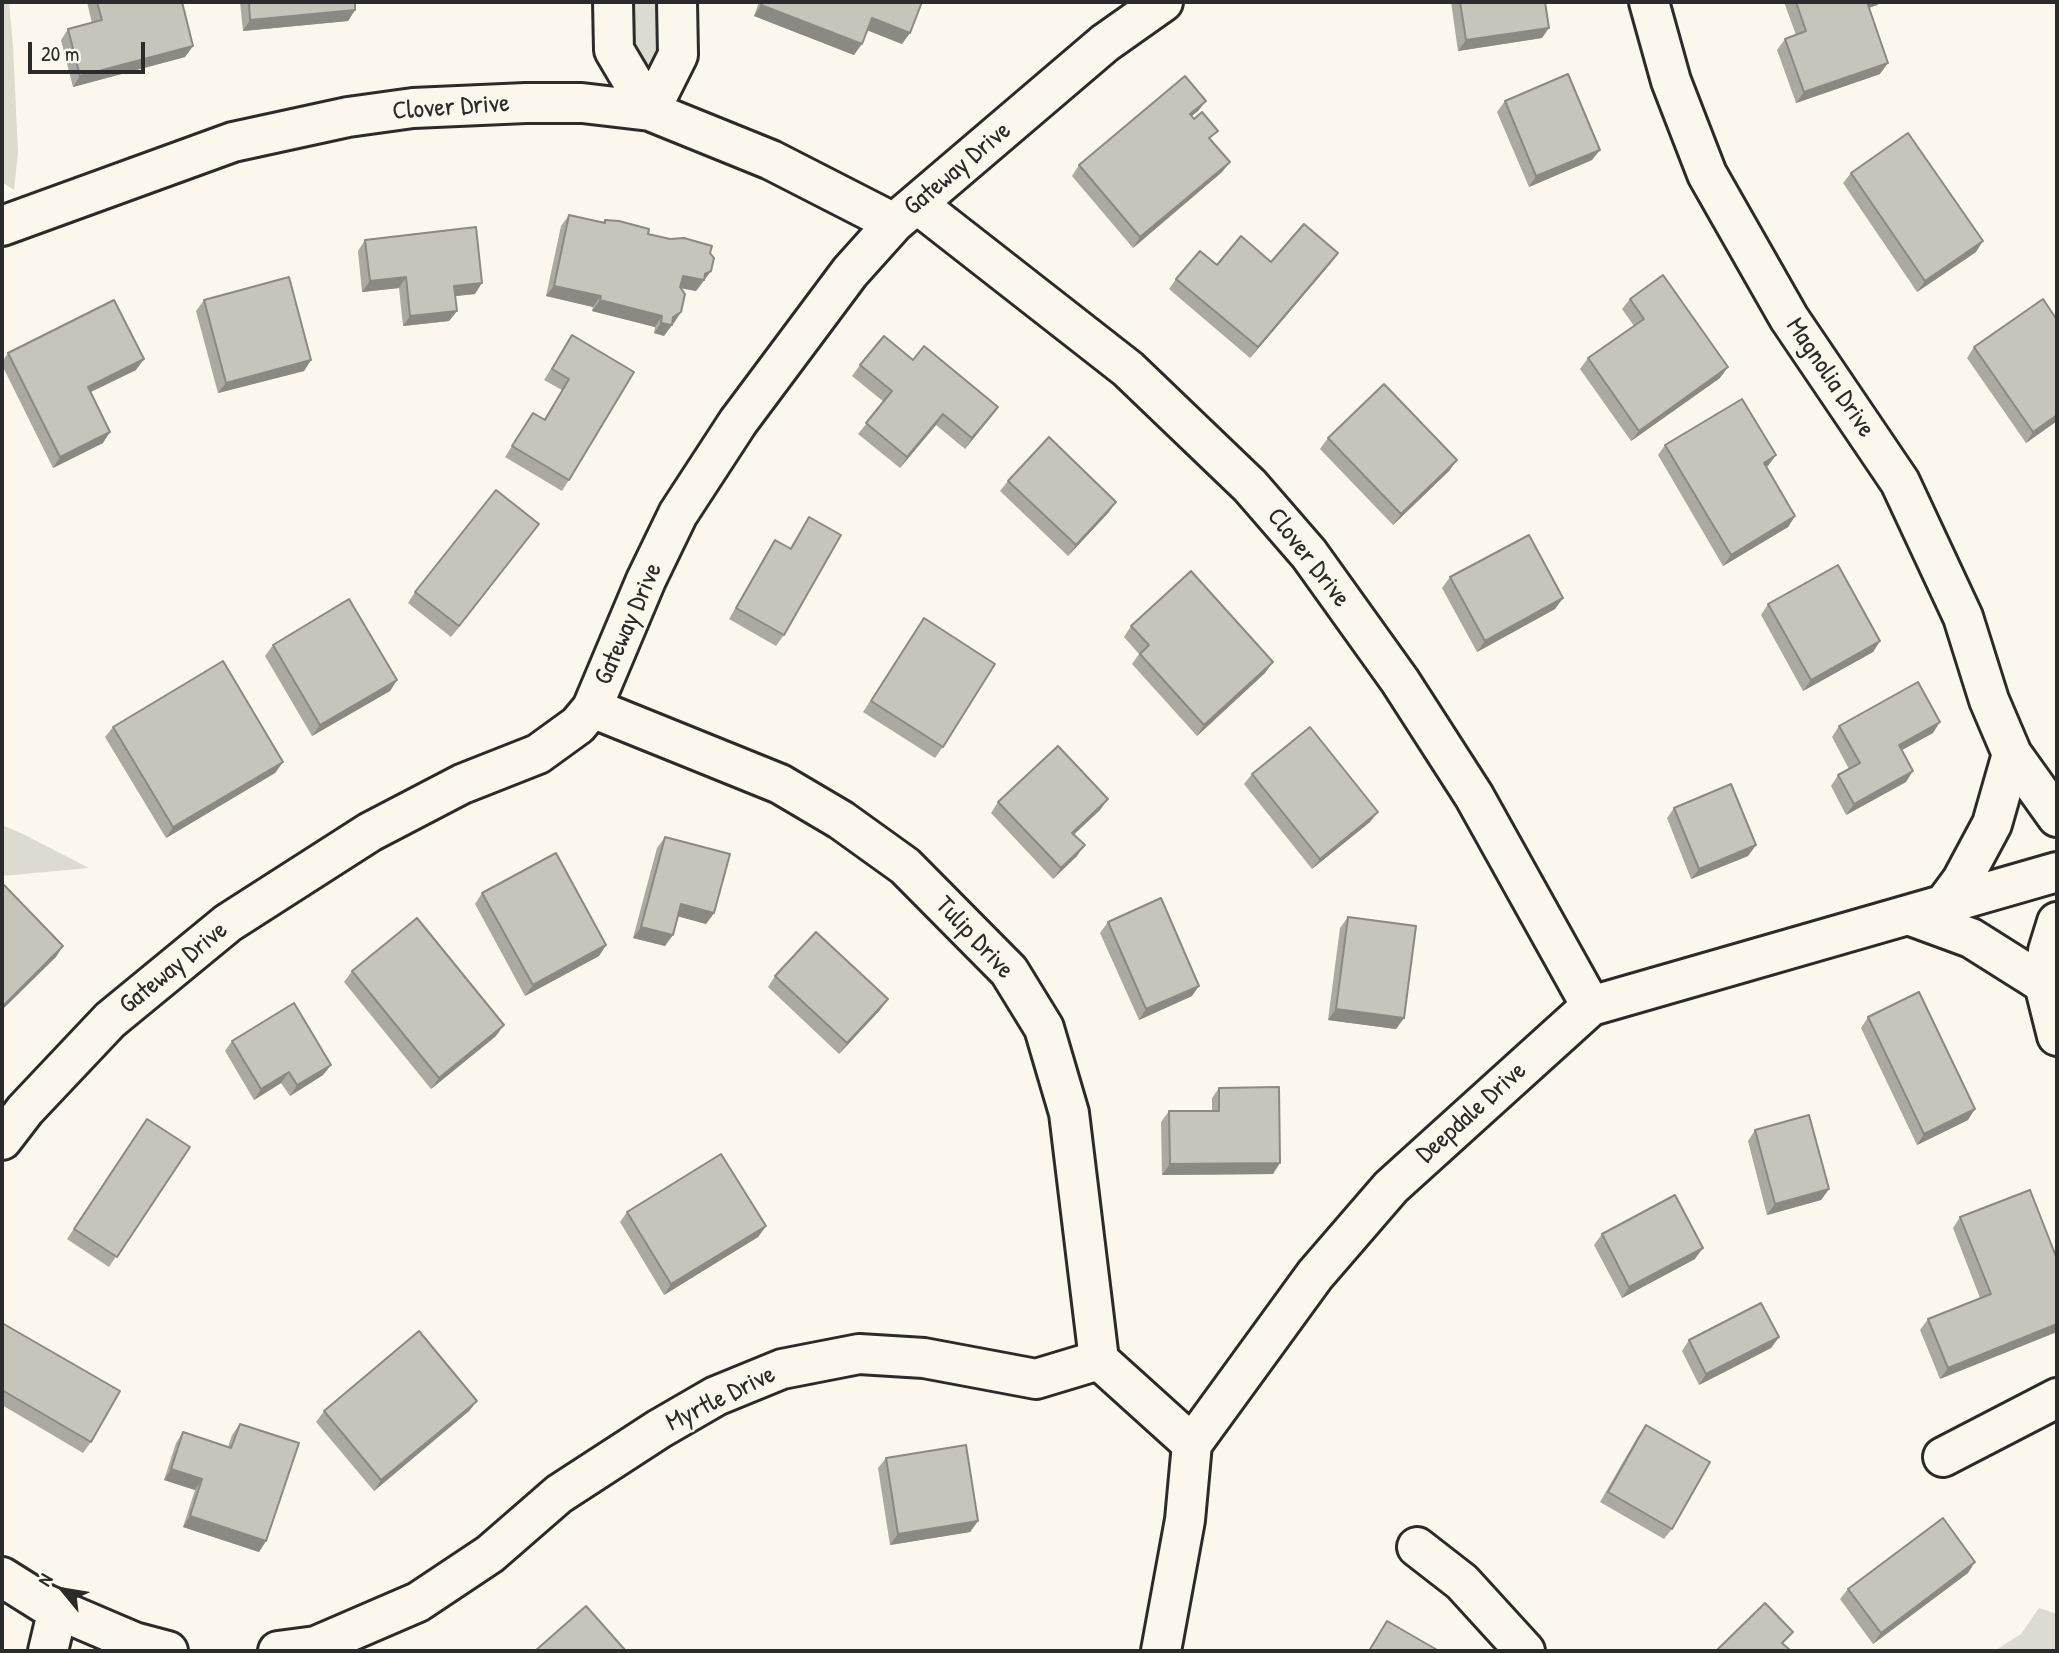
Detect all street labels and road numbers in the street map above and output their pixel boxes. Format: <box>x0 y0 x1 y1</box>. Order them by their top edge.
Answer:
street label: Clover Drive <box>391 88 511 128</box>
street label: Gateway Drive <box>898 115 1018 223</box>
street label: Magnolia Drive <box>1779 312 1881 444</box>
street label: Clover Drive <box>1260 502 1356 614</box>
street label: Gateway Drive <box>588 558 670 690</box>
street label: Tulip Drive <box>928 890 1020 986</box>
street label: Gateway Drive <box>114 915 234 1021</box>
street label: Deepdale Drive <box>1411 1056 1533 1170</box>
street label: Myrtle Drive <box>661 1359 781 1439</box>

